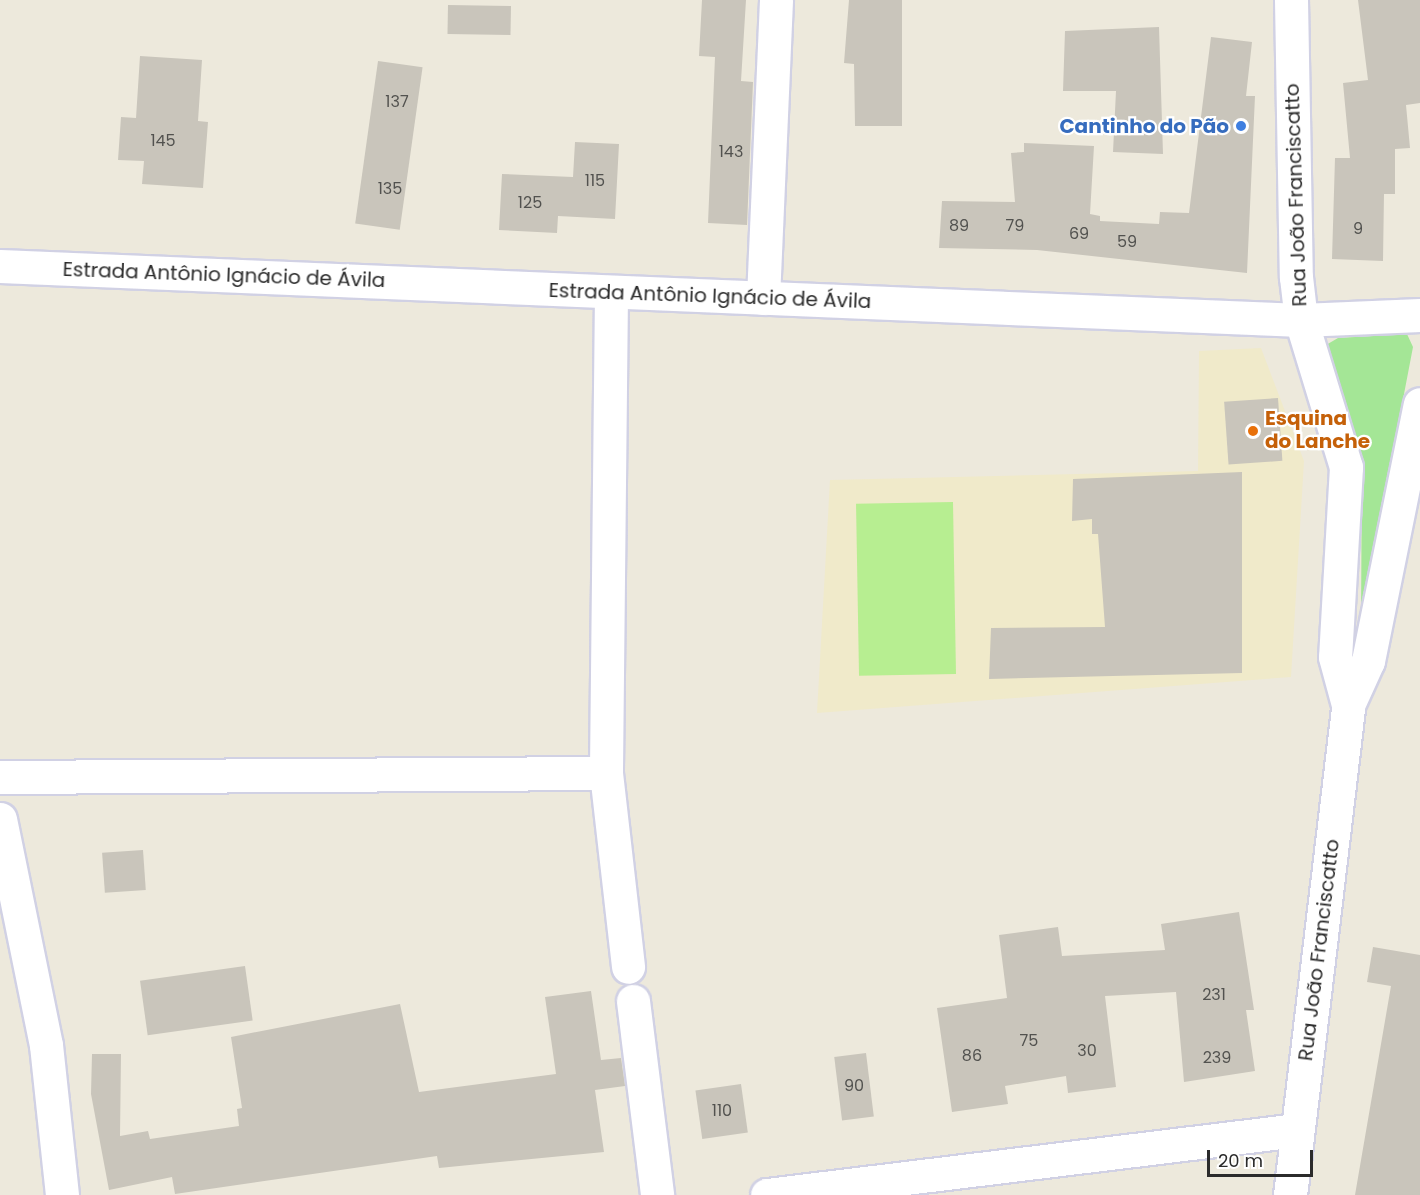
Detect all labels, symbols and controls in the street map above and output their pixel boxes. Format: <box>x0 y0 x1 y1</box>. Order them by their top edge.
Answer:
street label: Rua João Franciscatto <box>1280 83 1312 307</box>
house number: 137 <box>385 92 409 112</box>
place label: Cantinho do Pão <box>1059 114 1229 138</box>
marker: Cantinho do Pão <box>1234 119 1248 133</box>
house number: 145 <box>150 131 176 151</box>
house number: 143 <box>719 142 743 162</box>
house number: 115 <box>585 171 605 191</box>
house number: 135 <box>378 179 402 199</box>
house number: 125 <box>518 193 542 213</box>
house number: 89 <box>949 216 969 236</box>
house number: 79 <box>1006 216 1024 236</box>
house number: 9 <box>1353 219 1363 239</box>
house number: 69 <box>1069 224 1089 244</box>
house number: 59 <box>1117 232 1137 252</box>
street label: Estrada Antônio Ignácio de Ávila <box>62 257 386 293</box>
street label: Estrada Antônio Ignácio de Ávila <box>548 278 872 314</box>
place label: Esquina do Lanche <box>1265 407 1370 454</box>
marker: Esquina do Lanche <box>1246 424 1260 438</box>
street label: Rua João Franciscatto <box>1293 838 1345 1062</box>
house number: 231 <box>1202 985 1226 1005</box>
house number: 75 <box>1020 1031 1038 1051</box>
house number: 30 <box>1077 1041 1097 1061</box>
house number: 86 <box>962 1046 982 1066</box>
house number: 239 <box>1203 1048 1231 1068</box>
house number: 90 <box>844 1076 864 1096</box>
house number: 110 <box>712 1101 732 1121</box>
scale bar <box>1210 1138 1316 1176</box>
text: 20 m <box>1218 1148 1263 1173</box>

